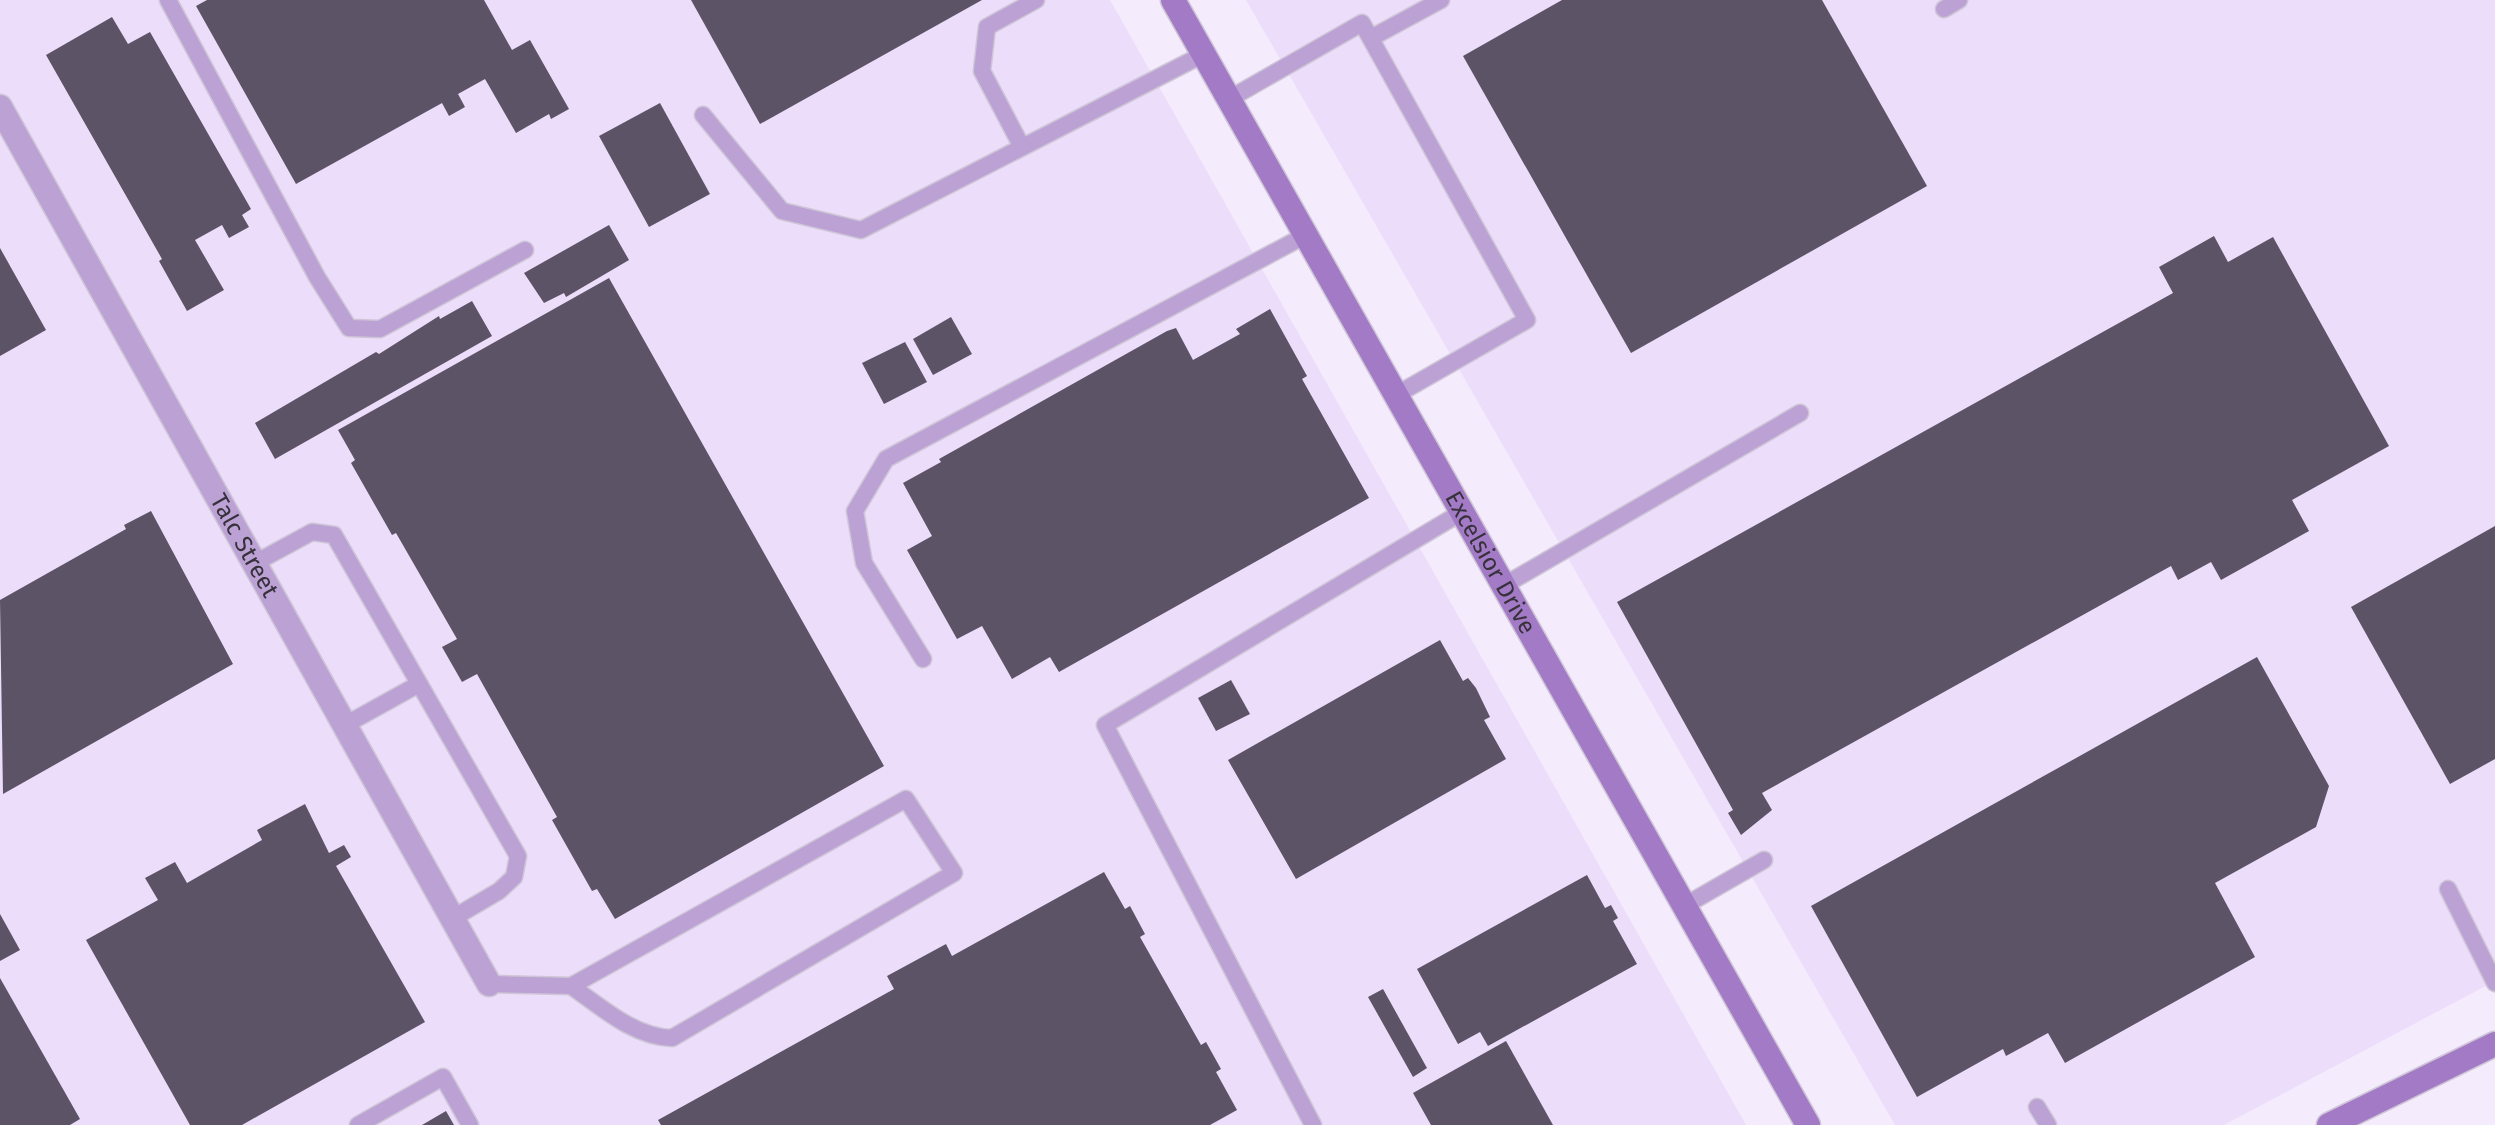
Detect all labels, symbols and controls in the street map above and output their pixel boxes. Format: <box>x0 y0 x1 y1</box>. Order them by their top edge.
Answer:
street label: Excelsior Drive <box>1439 486 1542 639</box>
street label: Talc Street <box>204 489 285 602</box>

